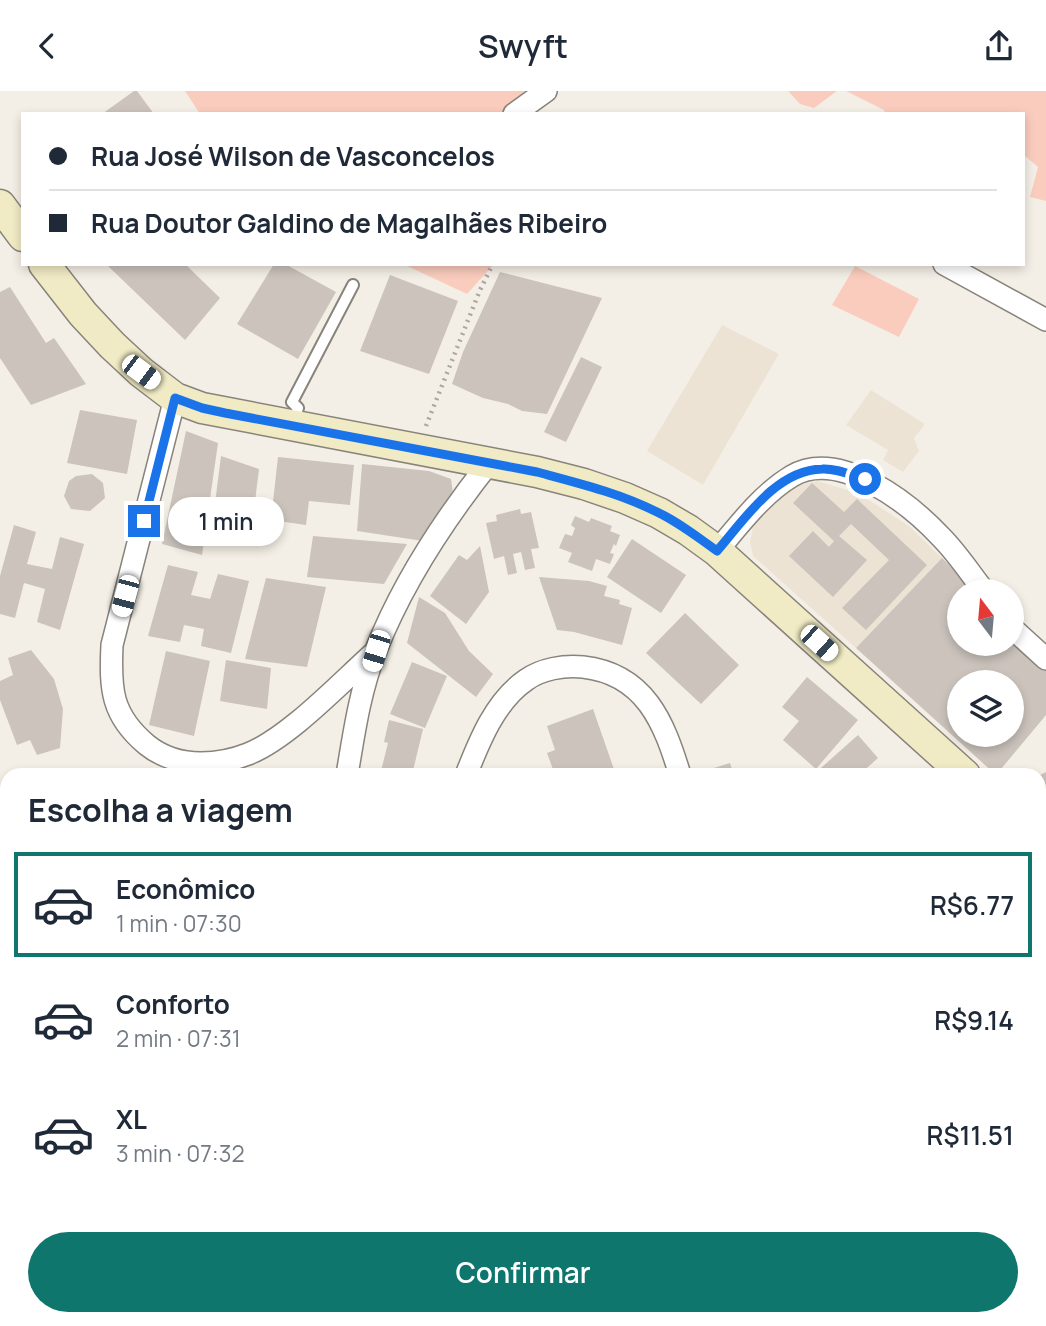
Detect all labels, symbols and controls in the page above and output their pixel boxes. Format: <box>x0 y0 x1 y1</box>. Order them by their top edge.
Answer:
text: Swyft <box>478 24 568 68</box>
icon: back <box>28 27 66 65</box>
icon: share <box>980 27 1018 65</box>
text: Rua José Wilson de Vasconcelos <box>91 138 495 174</box>
text: Rua Doutor Galdino de Magalhães Ribeiro <box>91 205 607 241</box>
car <box>118 351 165 393</box>
route start <box>849 463 881 495</box>
callout: 1 min <box>168 497 284 545</box>
route end <box>128 505 160 537</box>
text: 1 min <box>199 505 253 537</box>
car <box>110 573 141 619</box>
north arrow <box>947 579 1024 656</box>
map controls <box>947 579 1024 747</box>
car <box>797 621 842 665</box>
car <box>360 628 393 674</box>
button: layers <box>947 670 1024 747</box>
text: Escolha a viagem <box>28 788 293 832</box>
text: Econômico <box>116 871 255 907</box>
icon: car <box>32 873 95 936</box>
text: R$6.77 <box>930 887 1014 923</box>
text: 1 min · 07:30 <box>116 907 242 939</box>
text: Conforto <box>116 986 230 1022</box>
icon: car <box>32 988 95 1051</box>
text: R$9.14 <box>934 1002 1014 1038</box>
text: 2 min · 07:31 <box>116 1022 241 1054</box>
text: XL <box>116 1101 147 1137</box>
icon: car <box>32 1103 95 1166</box>
text: R$11.51 <box>927 1117 1014 1153</box>
text: 3 min · 07:32 <box>116 1137 245 1169</box>
button: Confirmar <box>28 1232 1018 1312</box>

